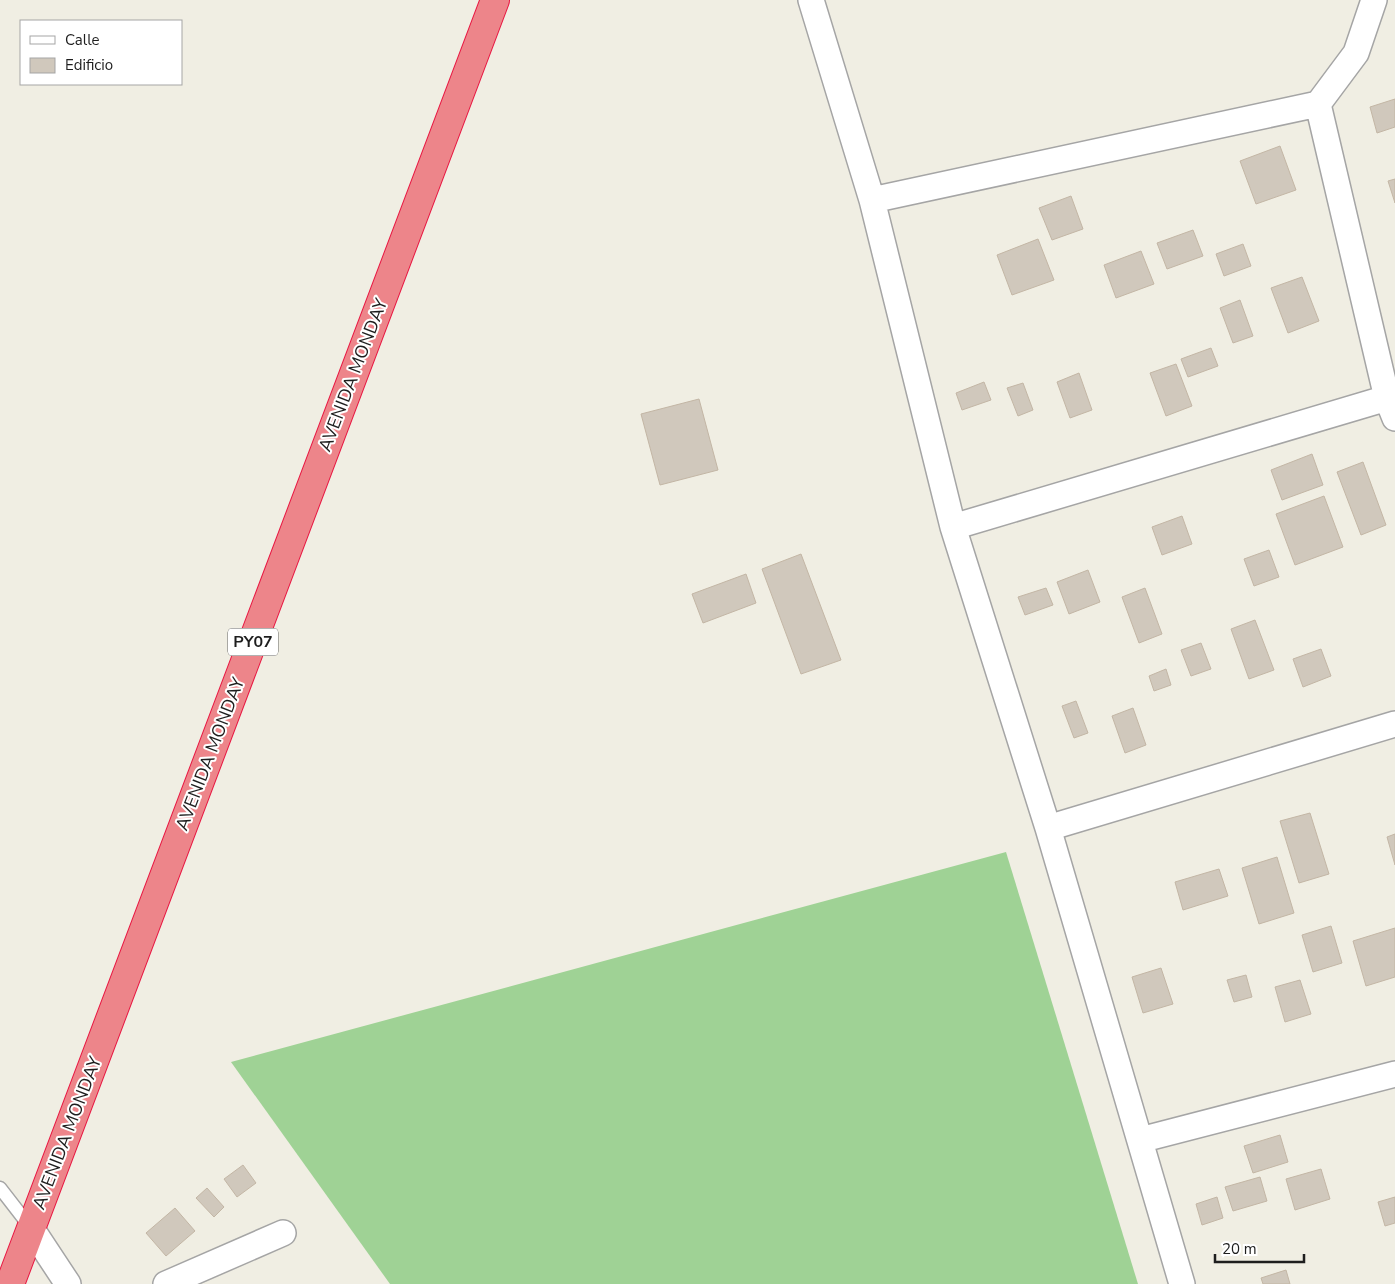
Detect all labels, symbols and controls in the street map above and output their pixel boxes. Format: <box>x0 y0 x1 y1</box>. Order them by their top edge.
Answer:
legend <box>20 20 182 85</box>
text: Calle <box>65 30 100 50</box>
text: Edificio <box>65 55 113 75</box>
street label: AVENIDA MONDAY <box>313 295 393 455</box>
road number: PY07 <box>228 628 278 656</box>
street label: AVENIDA MONDAY <box>170 674 250 834</box>
street label: AVENIDA MONDAY <box>27 1053 107 1213</box>
scale bar <box>1215 1232 1304 1264</box>
text: 20 m <box>1222 1239 1257 1259</box>

